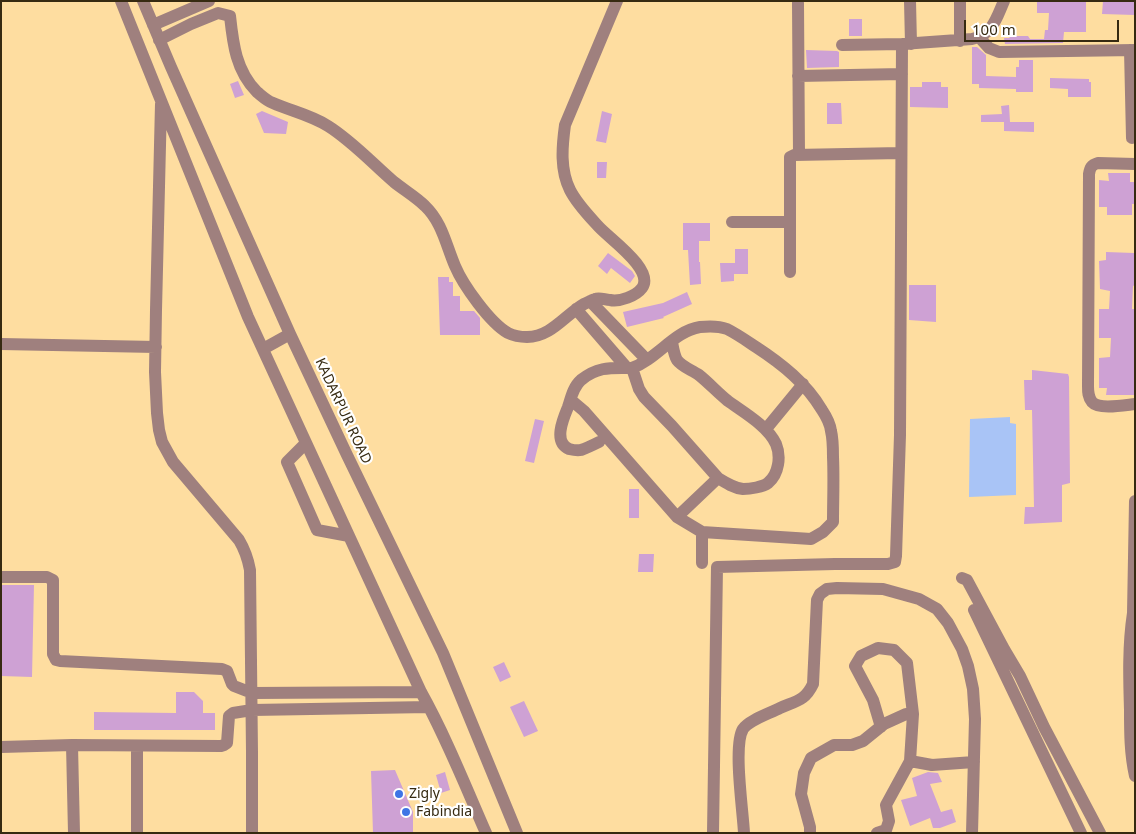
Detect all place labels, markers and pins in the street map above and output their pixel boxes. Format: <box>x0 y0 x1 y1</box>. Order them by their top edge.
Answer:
place label: Zigly <box>409 786 440 802</box>
marker: Zigly <box>393 788 405 800</box>
place label: Fabindia <box>416 804 472 820</box>
marker: Fabindia <box>400 806 412 818</box>

